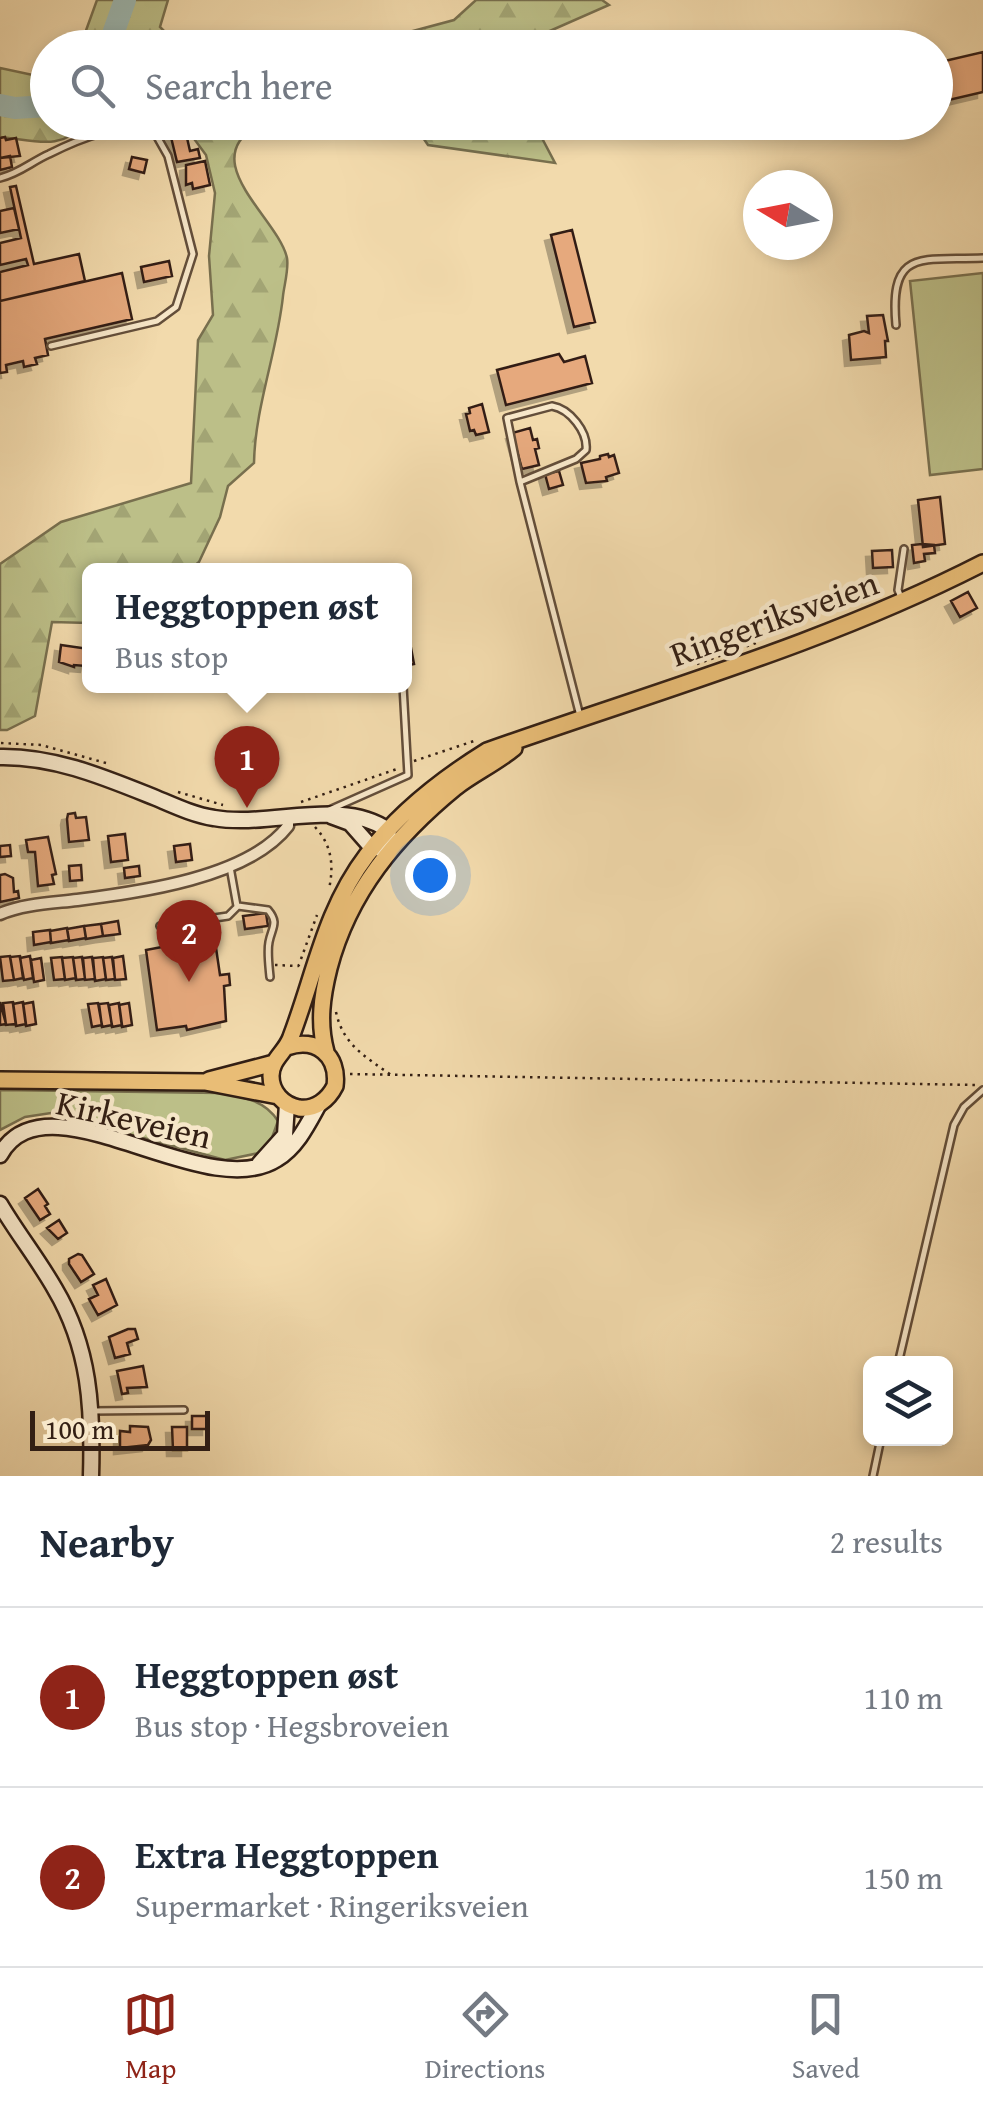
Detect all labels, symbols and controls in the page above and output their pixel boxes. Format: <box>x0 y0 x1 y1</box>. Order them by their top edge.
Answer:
search box <box>30 30 953 140</box>
text: Search here <box>145 57 333 113</box>
icon: search <box>65 58 120 113</box>
north arrow <box>743 170 833 260</box>
street label: Ringeriksveien <box>663 557 886 679</box>
popup <box>82 563 412 693</box>
text: Heggtoppen øst <box>115 577 379 633</box>
text: Bus stop <box>115 633 228 680</box>
pin: 1 <box>214 726 280 808</box>
your location <box>405 850 456 901</box>
pin: 2 <box>156 900 222 982</box>
street label: Kirkeveien <box>52 1076 217 1162</box>
map controls <box>863 1356 953 1446</box>
button: layers <box>863 1356 953 1446</box>
scale bar <box>30 1406 210 1450</box>
text: 100 m <box>45 1408 114 1449</box>
text: Nearby <box>40 1511 174 1572</box>
text: 2 results <box>830 1518 943 1565</box>
text: Heggtoppen øst <box>135 1646 398 1702</box>
text: 1 <box>64 1674 81 1721</box>
text: 110 m <box>864 1674 943 1721</box>
text: Bus stop · Hegsbroveien <box>135 1702 449 1749</box>
text: Extra Heggtoppen <box>135 1826 439 1882</box>
text: 2 <box>64 1854 81 1901</box>
text: 150 m <box>864 1854 943 1901</box>
text: Supermarket · Ringeriksveien <box>135 1882 529 1929</box>
tab: Map <box>123 1987 178 2088</box>
tab: Directions <box>425 1987 545 2088</box>
tab: Saved <box>792 1987 860 2088</box>

